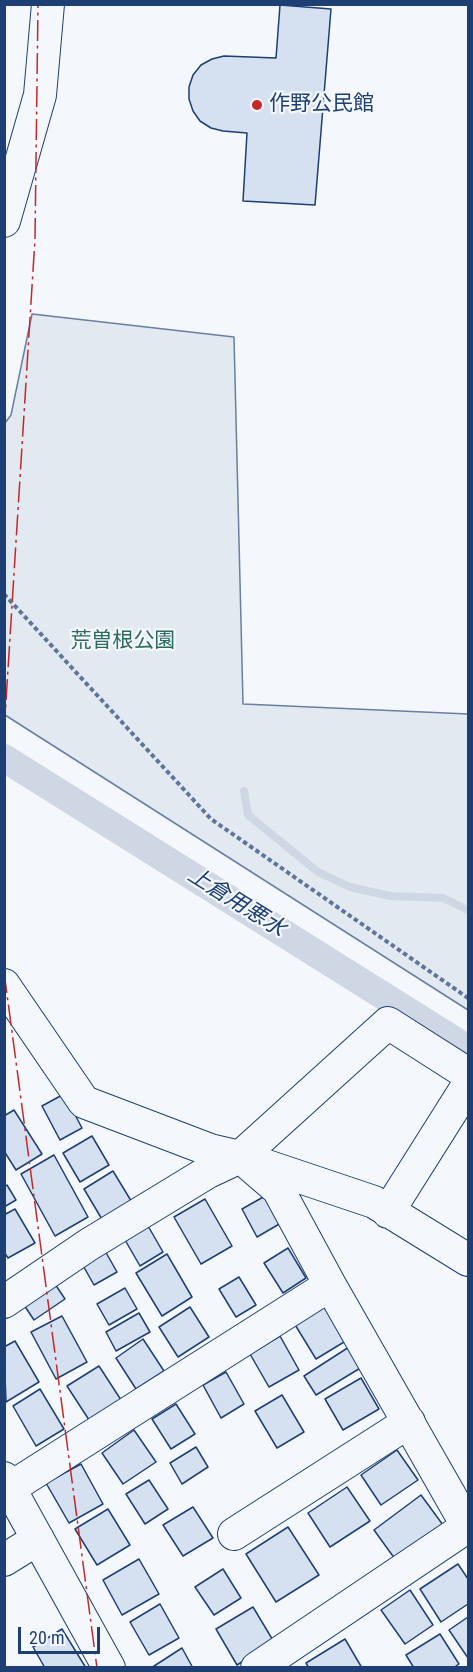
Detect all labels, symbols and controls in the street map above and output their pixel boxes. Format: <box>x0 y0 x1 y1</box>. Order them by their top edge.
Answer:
place label: 作野公民館 <box>269 92 374 118</box>
marker: 作野公民館 <box>250 98 264 112</box>
park label: 荒曽根公園 <box>71 629 175 655</box>
water label: 上倉用悪水 <box>182 863 290 943</box>
scale bar <box>21 1615 104 1653</box>
text: 20 m <box>29 1627 64 1648</box>

